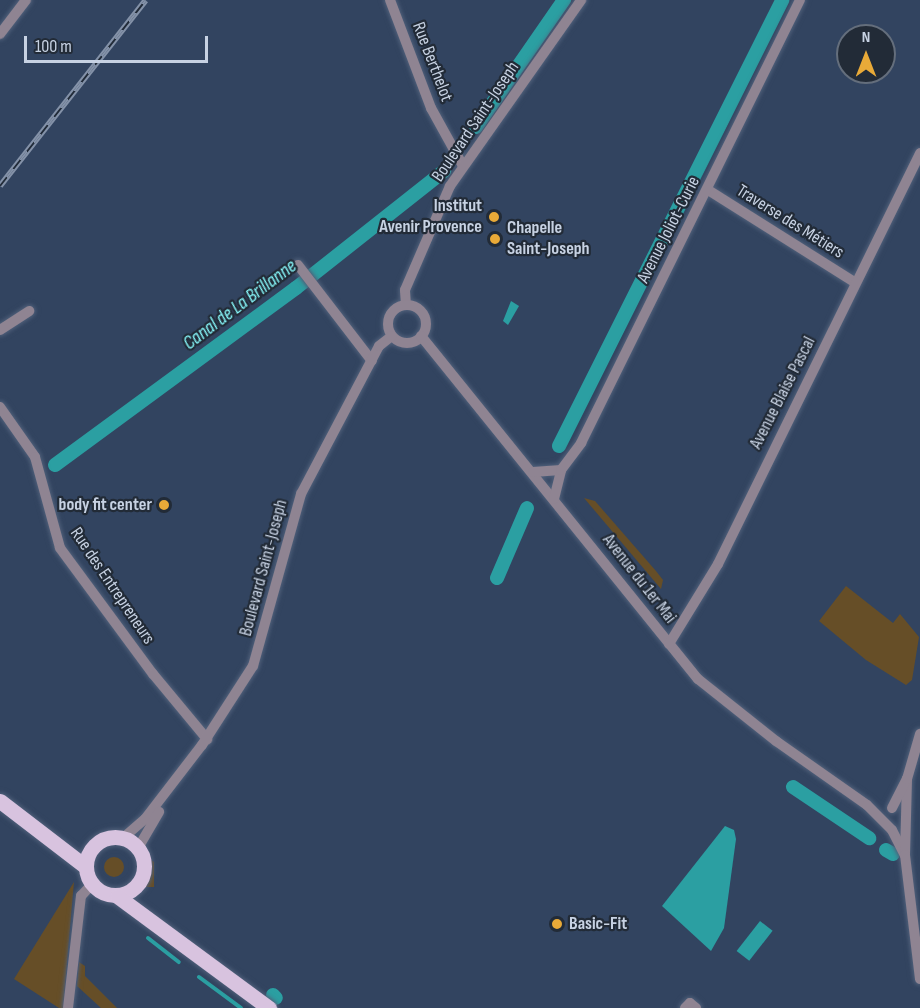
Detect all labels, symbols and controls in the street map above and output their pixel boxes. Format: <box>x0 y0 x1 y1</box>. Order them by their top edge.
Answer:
street label: Rue Berthelot <box>407 19 457 105</box>
scale bar <box>27 24 212 62</box>
north arrow <box>836 24 896 84</box>
text: N <box>862 28 870 47</box>
text: 100 m <box>35 36 72 57</box>
street label: Boulevard Saint-Joseph <box>428 58 524 186</box>
street label: Avenue Joliot-Curie <box>633 173 705 287</box>
street label: Traverse des Métiers <box>732 180 848 264</box>
place label: Institut Avenir Provence <box>379 196 482 238</box>
marker: Institut Avenir Provence <box>487 210 501 224</box>
place label: Chapelle Saint-Joseph <box>507 218 590 260</box>
marker: Chapelle Saint-Joseph <box>488 232 502 246</box>
water label: Canal de La Brillanne <box>178 254 302 356</box>
street label: Avenue Blaise Pascal <box>745 333 821 453</box>
place label: body fit center <box>59 494 152 516</box>
street label: Boulevard Saint-Joseph <box>235 497 293 639</box>
marker: body fit center <box>157 498 171 512</box>
street label: Rue des Entrepreneurs <box>65 523 159 649</box>
street label: Avenue du 1er Mai <box>597 530 681 628</box>
place label: Basic-Fit <box>569 913 627 935</box>
marker: Basic-Fit <box>550 917 564 931</box>

